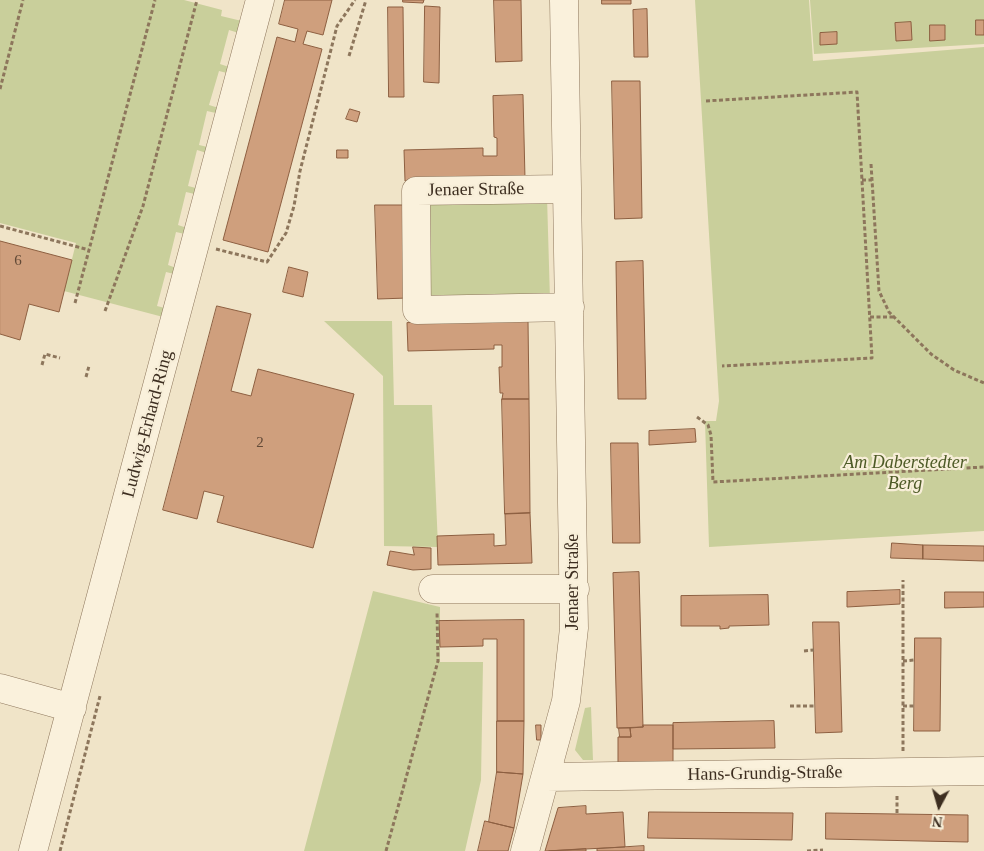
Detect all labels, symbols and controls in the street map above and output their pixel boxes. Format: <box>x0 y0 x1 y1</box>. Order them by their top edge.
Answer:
street label: Jenaer Straße <box>428 178 524 202</box>
house number: 6 <box>14 252 22 270</box>
street label: Ludwig-Erhard-Ring <box>118 348 178 500</box>
house number: 2 <box>256 434 264 452</box>
park label: Am Daberstedter Berg <box>843 452 967 494</box>
street label: Jenaer Straße <box>562 534 584 630</box>
street label: Hans-Grundig-Straße <box>687 762 843 786</box>
north arrow <box>914 781 964 831</box>
text: N <box>932 813 943 829</box>

